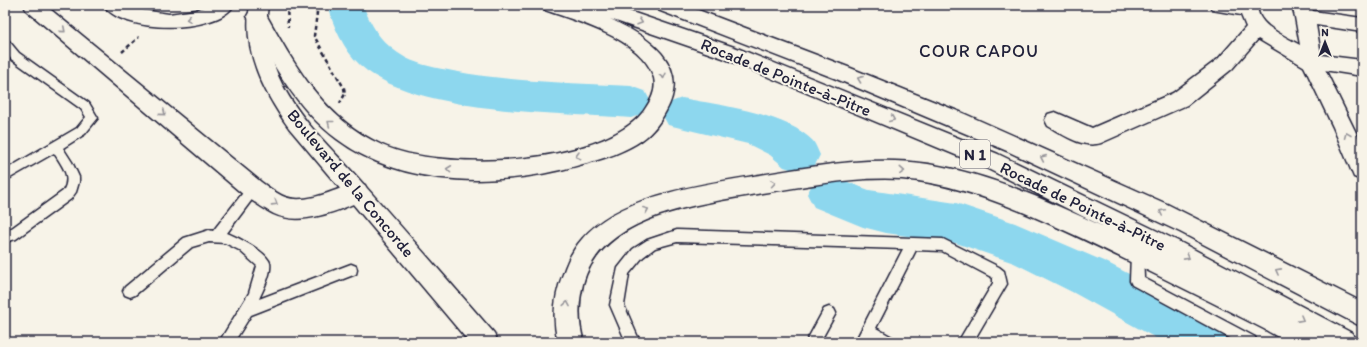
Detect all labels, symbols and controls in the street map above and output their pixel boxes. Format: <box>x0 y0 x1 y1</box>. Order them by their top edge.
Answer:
one-way arrow <box>186 14 192 23</box>
one-way arrow <box>636 17 643 26</box>
north arrow <box>1305 22 1345 62</box>
one-way arrow <box>58 26 66 33</box>
text: N <box>1321 26 1329 39</box>
street label: Rocade de Pointe-à-Pitre <box>698 34 874 120</box>
district label: COUR CAPOU <box>919 40 1039 62</box>
one-way arrow <box>658 73 666 79</box>
one-way arrow <box>856 76 863 84</box>
street label: Boulevard de la Concorde <box>283 105 419 261</box>
one-way arrow <box>158 109 165 116</box>
one-way arrow <box>888 115 895 123</box>
one-way arrow <box>327 120 334 127</box>
one-way arrow <box>1344 131 1352 139</box>
road number: N 1 <box>960 140 990 168</box>
one-way arrow <box>574 151 581 160</box>
one-way arrow <box>1040 155 1048 163</box>
street label: Rocade de Pointe-à-Pitre <box>997 157 1169 255</box>
one-way arrow <box>446 164 452 173</box>
one-way arrow <box>899 166 905 175</box>
one-way arrow <box>770 179 776 188</box>
one-way arrow <box>271 198 278 205</box>
one-way arrow <box>642 207 650 215</box>
one-way arrow <box>1158 209 1166 217</box>
one-way arrow <box>1183 252 1190 260</box>
one-way arrow <box>1275 268 1282 275</box>
one-way arrow <box>563 301 571 307</box>
one-way arrow <box>1297 315 1304 322</box>

